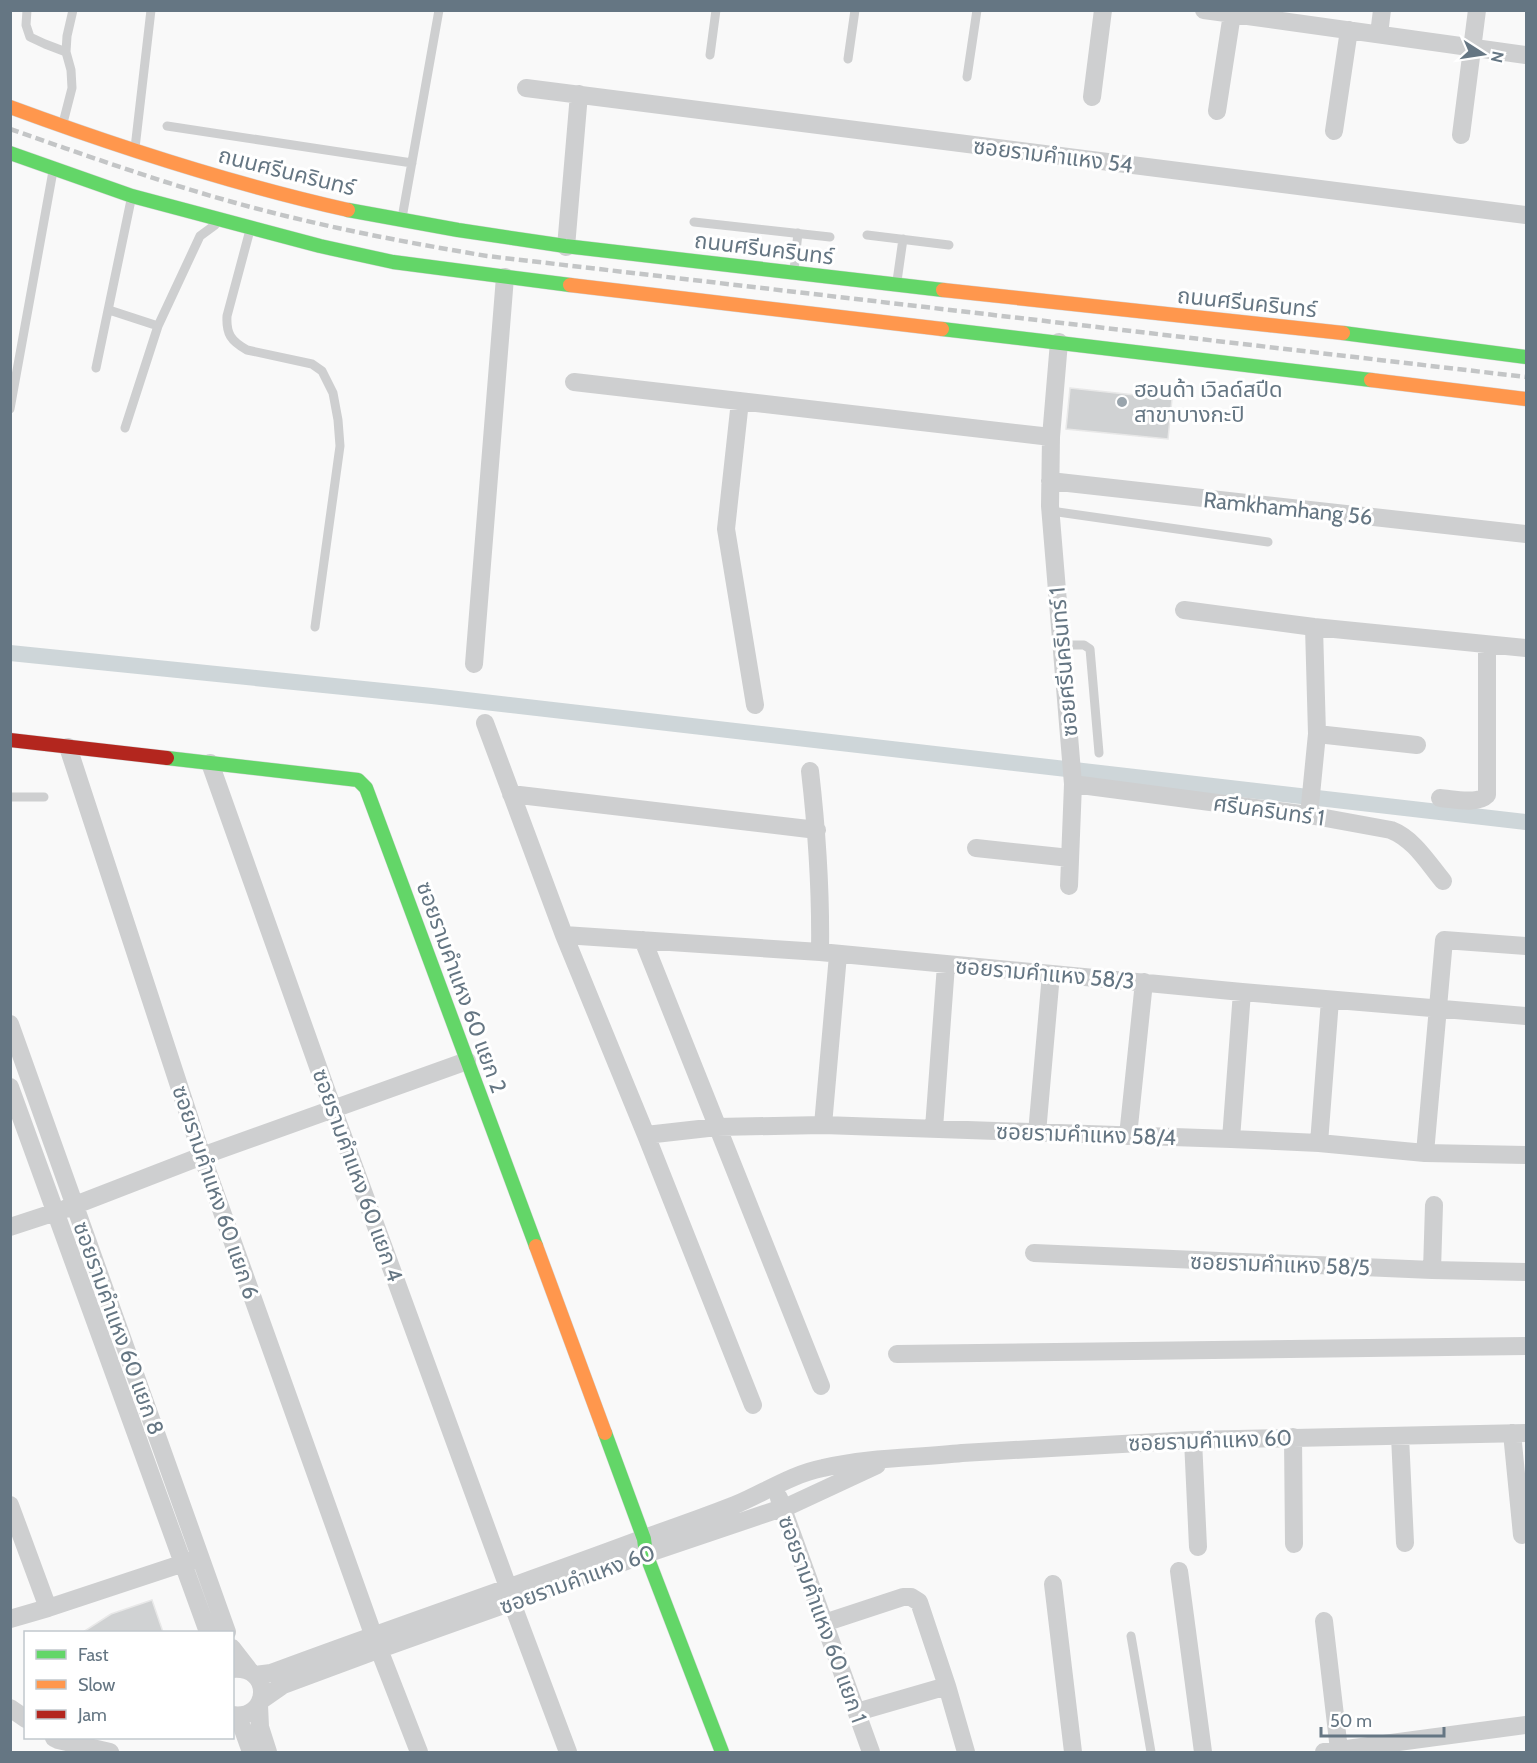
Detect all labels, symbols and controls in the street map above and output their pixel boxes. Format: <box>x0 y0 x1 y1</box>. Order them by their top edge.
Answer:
north arrow <box>1453 24 1513 84</box>
text: N <box>1487 50 1508 65</box>
street label: ซอยรามคำแหง 54 <box>972 132 1134 179</box>
street label: ถนนศรีนครินทร์ <box>216 141 359 202</box>
street label: ถนนศรีนครินทร์ <box>693 227 836 271</box>
street label: ถนนศรีนครินทร์ <box>1176 282 1319 323</box>
place label: ฮอนด้า เวิลด์สปีด สาขาบางกะปิ <box>1134 376 1283 428</box>
marker: ฮอนด้า เวิลด์สปีด สาขาบางกะปิ <box>1115 395 1129 409</box>
street label: Ramkhamhang 56 <box>1202 486 1374 531</box>
street label: ซอยศรีนครินทร์ 1 <box>1044 586 1083 738</box>
street label: ศรีนครินทร์ 1 <box>1212 789 1326 832</box>
street label: ซอยรามคำแหง 60 แยก 2 <box>411 878 512 1097</box>
street label: ซอยรามคำแหง 58/3 <box>954 952 1136 995</box>
street label: ซอยรามคำแหง 60 แยก 4 <box>306 1065 409 1285</box>
street label: ซอยรามคำแหง 60 แยก 6 <box>166 1082 265 1302</box>
street label: ซอยรามคำแหง 58/4 <box>996 1118 1177 1151</box>
street label: ซอยรามคำแหง 60 แยก 8 <box>67 1218 170 1438</box>
street label: ซอยรามคำแหง 58/5 <box>1190 1248 1370 1281</box>
street label: ซอยรามคำแหง 60 <box>1128 1424 1292 1457</box>
street label: ซอยรามคำแหง 60 แยก 1 <box>772 1512 873 1727</box>
street label: ซอยรามคำแหง 60 <box>496 1539 659 1620</box>
legend <box>24 1631 234 1739</box>
text: Fast <box>78 1644 109 1666</box>
text: Slow <box>78 1674 115 1696</box>
scale bar <box>1321 1700 1444 1738</box>
text: Jam <box>77 1704 107 1726</box>
text: 50 m <box>1330 1710 1372 1732</box>

